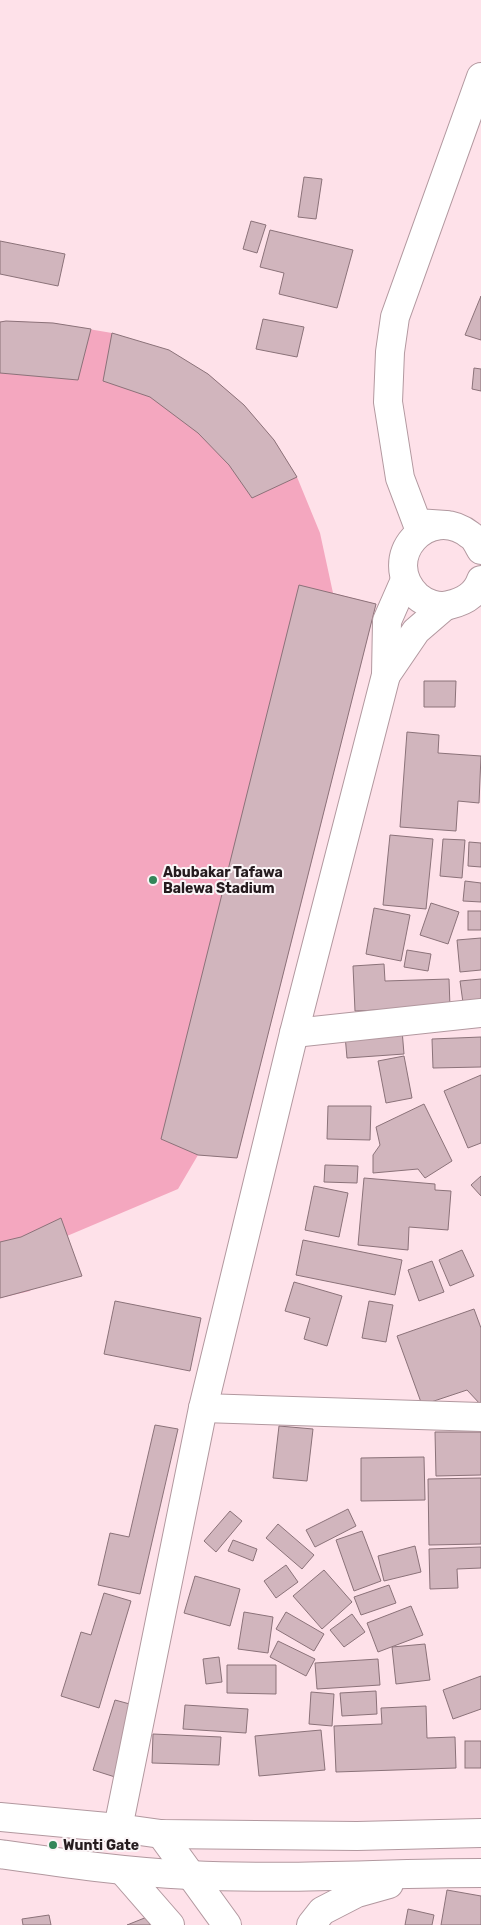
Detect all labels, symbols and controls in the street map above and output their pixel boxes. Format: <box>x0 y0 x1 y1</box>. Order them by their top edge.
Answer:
place label: Abubakar Tafawa Balewa Stadium <box>163 864 283 897</box>
marker: Abubakar Tafawa Balewa Stadium <box>147 874 159 886</box>
place label: Wunti Gate <box>63 1837 139 1854</box>
marker: Wunti Gate <box>47 1839 59 1851</box>

